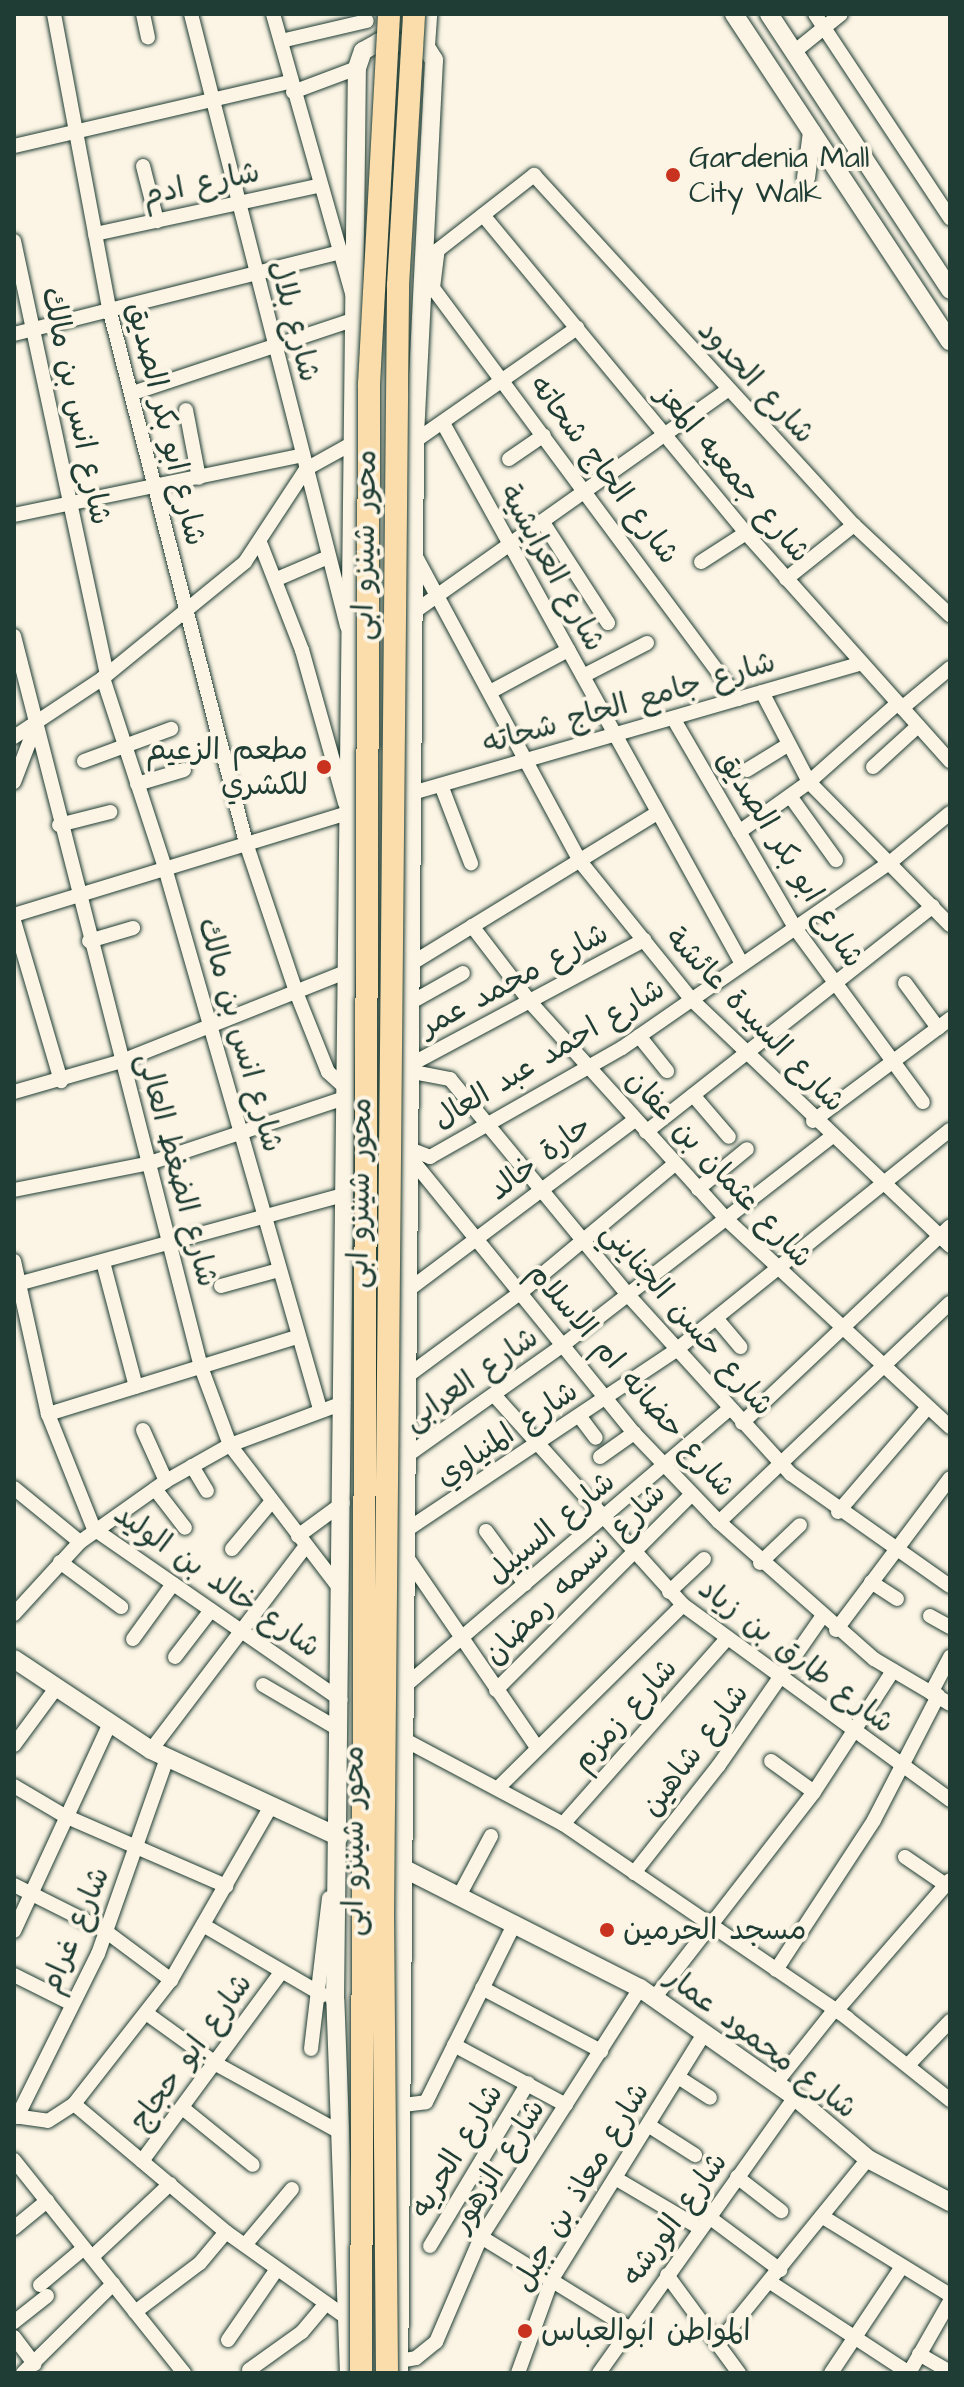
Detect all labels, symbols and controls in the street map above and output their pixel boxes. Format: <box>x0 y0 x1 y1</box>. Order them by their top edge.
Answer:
place label: Gardenia Mall City Walk <box>689 140 870 210</box>
street label: شارع ادم <box>139 154 263 214</box>
marker: Gardenia Mall City Walk <box>664 166 682 184</box>
street label: شارع بلال <box>261 256 327 386</box>
street label: شارع انس بن مالك <box>33 284 119 528</box>
street label: شارع ابو بكر الصديق <box>118 299 214 549</box>
street label: شارع الحدود <box>690 313 822 451</box>
street label: شارع الحاج شحاته <box>521 369 687 571</box>
street label: شارع جمعيه المعز <box>648 378 818 570</box>
street label: محور شينزو ابى <box>345 449 385 641</box>
street label: شارع العرايشية <box>491 478 613 658</box>
street label: شارع جامع الحاج شحاته <box>479 644 779 762</box>
place label: مطعم الزعيم للكشري <box>146 732 308 802</box>
street label: شارع ابو بكر الصديق <box>709 744 871 974</box>
marker: مطعم الزعيم للكشري <box>315 758 333 776</box>
street label: شارع انس بن مالك <box>189 914 291 1156</box>
street label: شارع محمد عمر <box>413 915 615 1045</box>
street label: شارع السيدة عائشة <box>658 920 852 1120</box>
street label: شارع احمد عبد العال <box>426 971 672 1137</box>
street label: شارع الضغط العالى <box>128 1049 226 1291</box>
street label: شارع عثمان بن عفان <box>618 1062 820 1276</box>
street label: محور شينزو ابى <box>340 1097 380 1289</box>
street label: حارة خالد <box>481 1108 599 1208</box>
street label: شارع حسن الجنايني <box>593 1215 781 1423</box>
street label: شارع حضانه ام الاسلام <box>519 1255 743 1505</box>
street label: شارع العرابى <box>397 1319 545 1439</box>
street label: شارع المنياوي <box>429 1373 585 1495</box>
street label: شارع السبيل <box>480 1464 622 1592</box>
street label: شارع نسمه رمضان <box>477 1476 673 1672</box>
street label: شارع خالد بن الوليد <box>107 1496 327 1666</box>
street label: شارع طارق بن زياد <box>691 1571 901 1741</box>
street label: شارع زمزم <box>565 1651 685 1779</box>
street label: شارع شاهين <box>633 1677 757 1823</box>
street label: محور شينزو ابى <box>336 1746 372 1936</box>
street label: شارع غرام <box>32 1862 118 1998</box>
place label: مسجد الحرمين <box>623 1912 806 1948</box>
marker: مسجد الحرمين <box>598 1921 616 1939</box>
street label: شارع محمود عمار <box>658 1959 864 2127</box>
street label: شارع ابو حجاج <box>122 1966 260 2138</box>
street label: شارع معاذ بن جبل <box>505 2076 657 2298</box>
street label: شارع الحريه <box>403 2077 511 2225</box>
street label: شارع الزهور <box>443 2093 553 2239</box>
street label: شارع الورشه <box>615 2145 735 2293</box>
place label: المواطن ابوالعباس <box>541 2313 751 2349</box>
marker: المواطن ابوالعباس <box>516 2322 534 2340</box>

